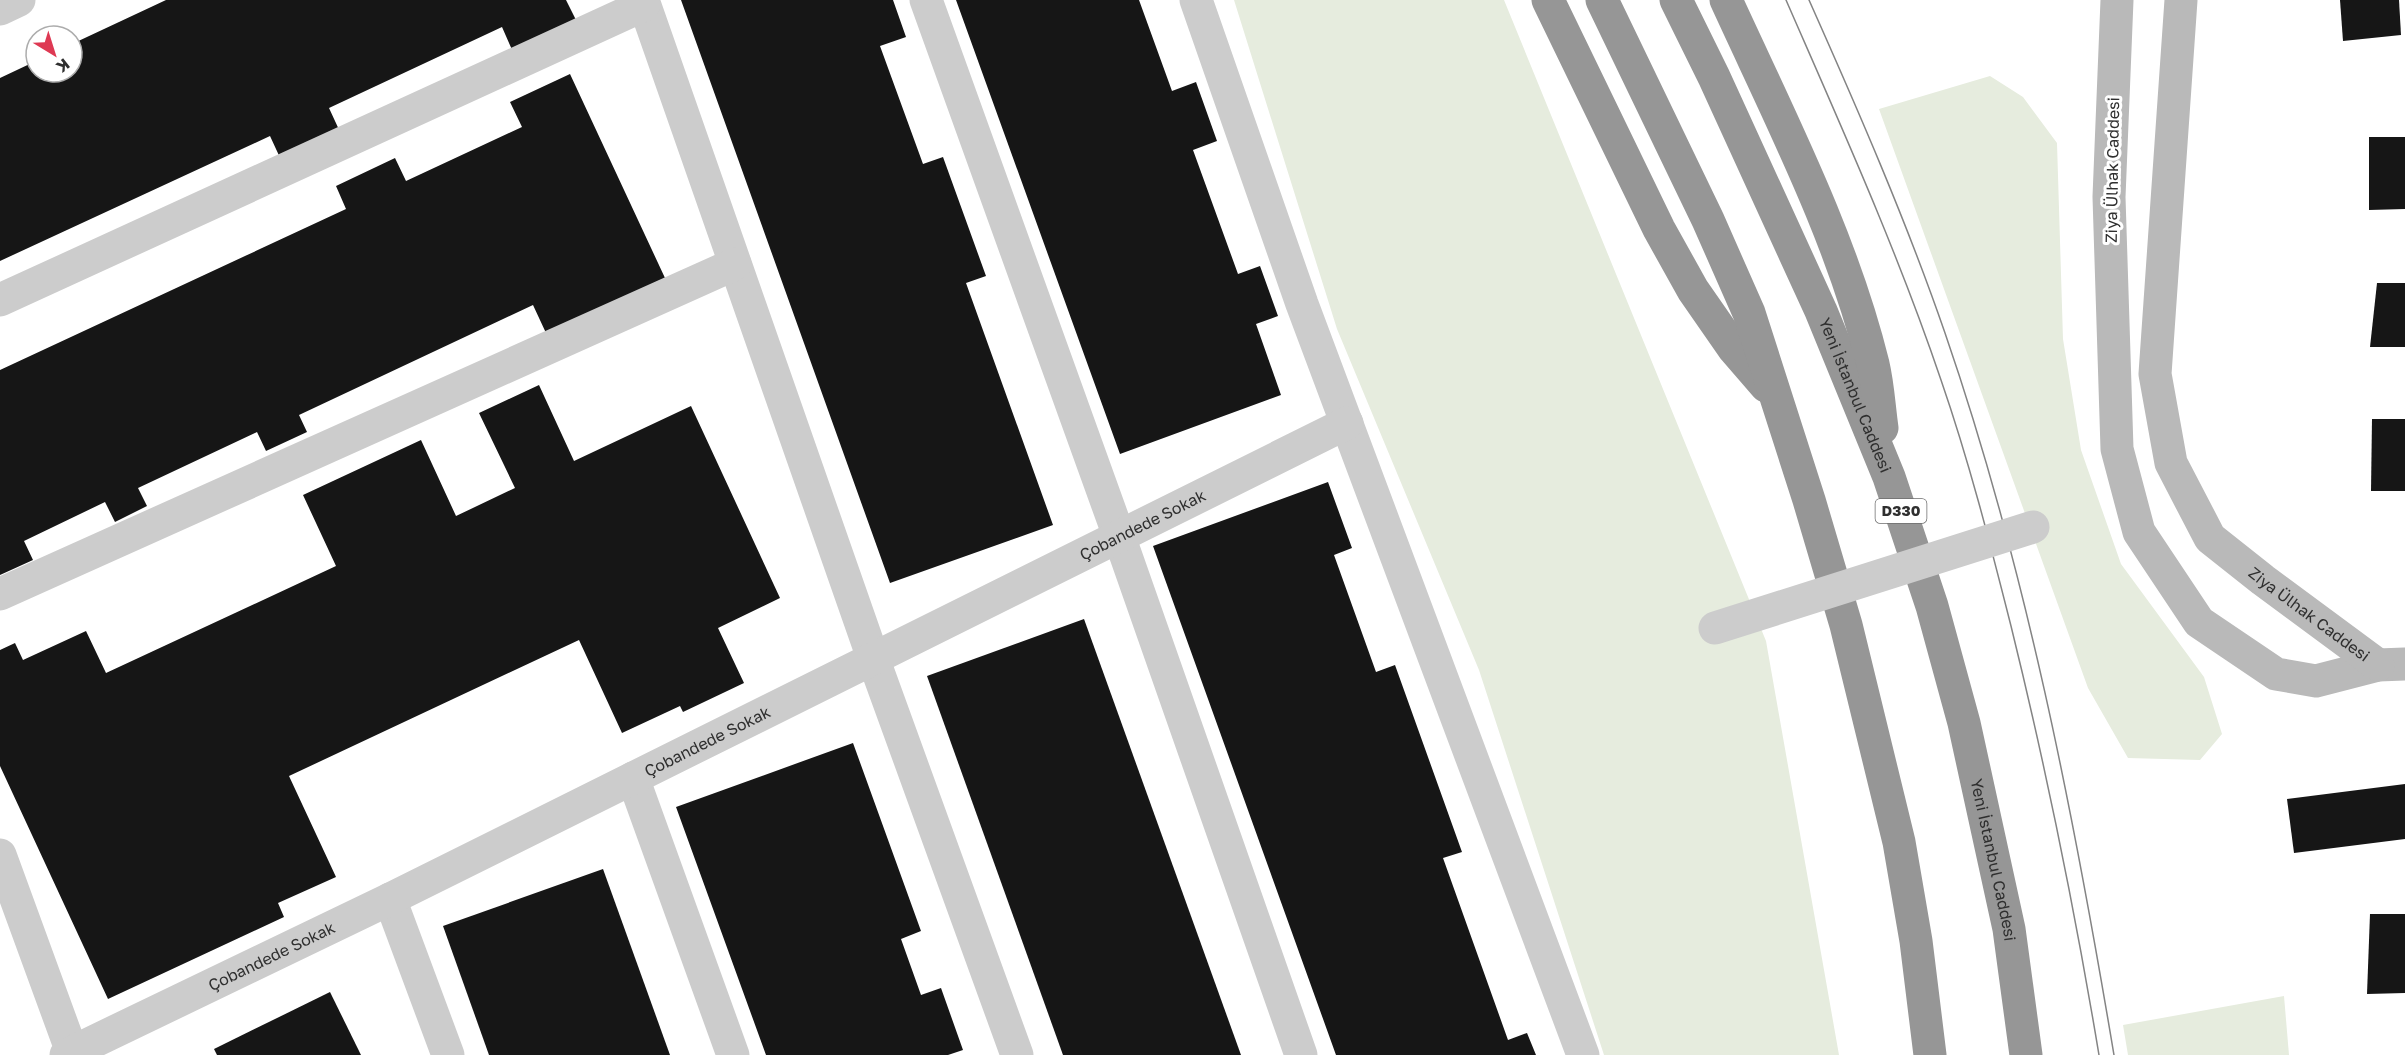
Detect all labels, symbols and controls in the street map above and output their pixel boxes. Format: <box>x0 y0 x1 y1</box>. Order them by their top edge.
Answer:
north arrow <box>24 24 84 84</box>
text: K <box>52 54 74 78</box>
street label: Ziya Ülhak Caddesi <box>2101 97 2123 243</box>
street label: Yeni İstanbul Caddesi <box>1815 315 1896 475</box>
street label: Çobandede Sokak <box>1076 485 1209 564</box>
road number: D330 <box>1876 499 1926 523</box>
street label: Ziya Ülhak Caddesi <box>2245 563 2374 666</box>
street label: Çobandede Sokak <box>641 701 774 781</box>
street label: Yeni İstanbul Caddesi <box>1966 777 2021 942</box>
street label: Çobandede Sokak <box>205 917 338 995</box>

